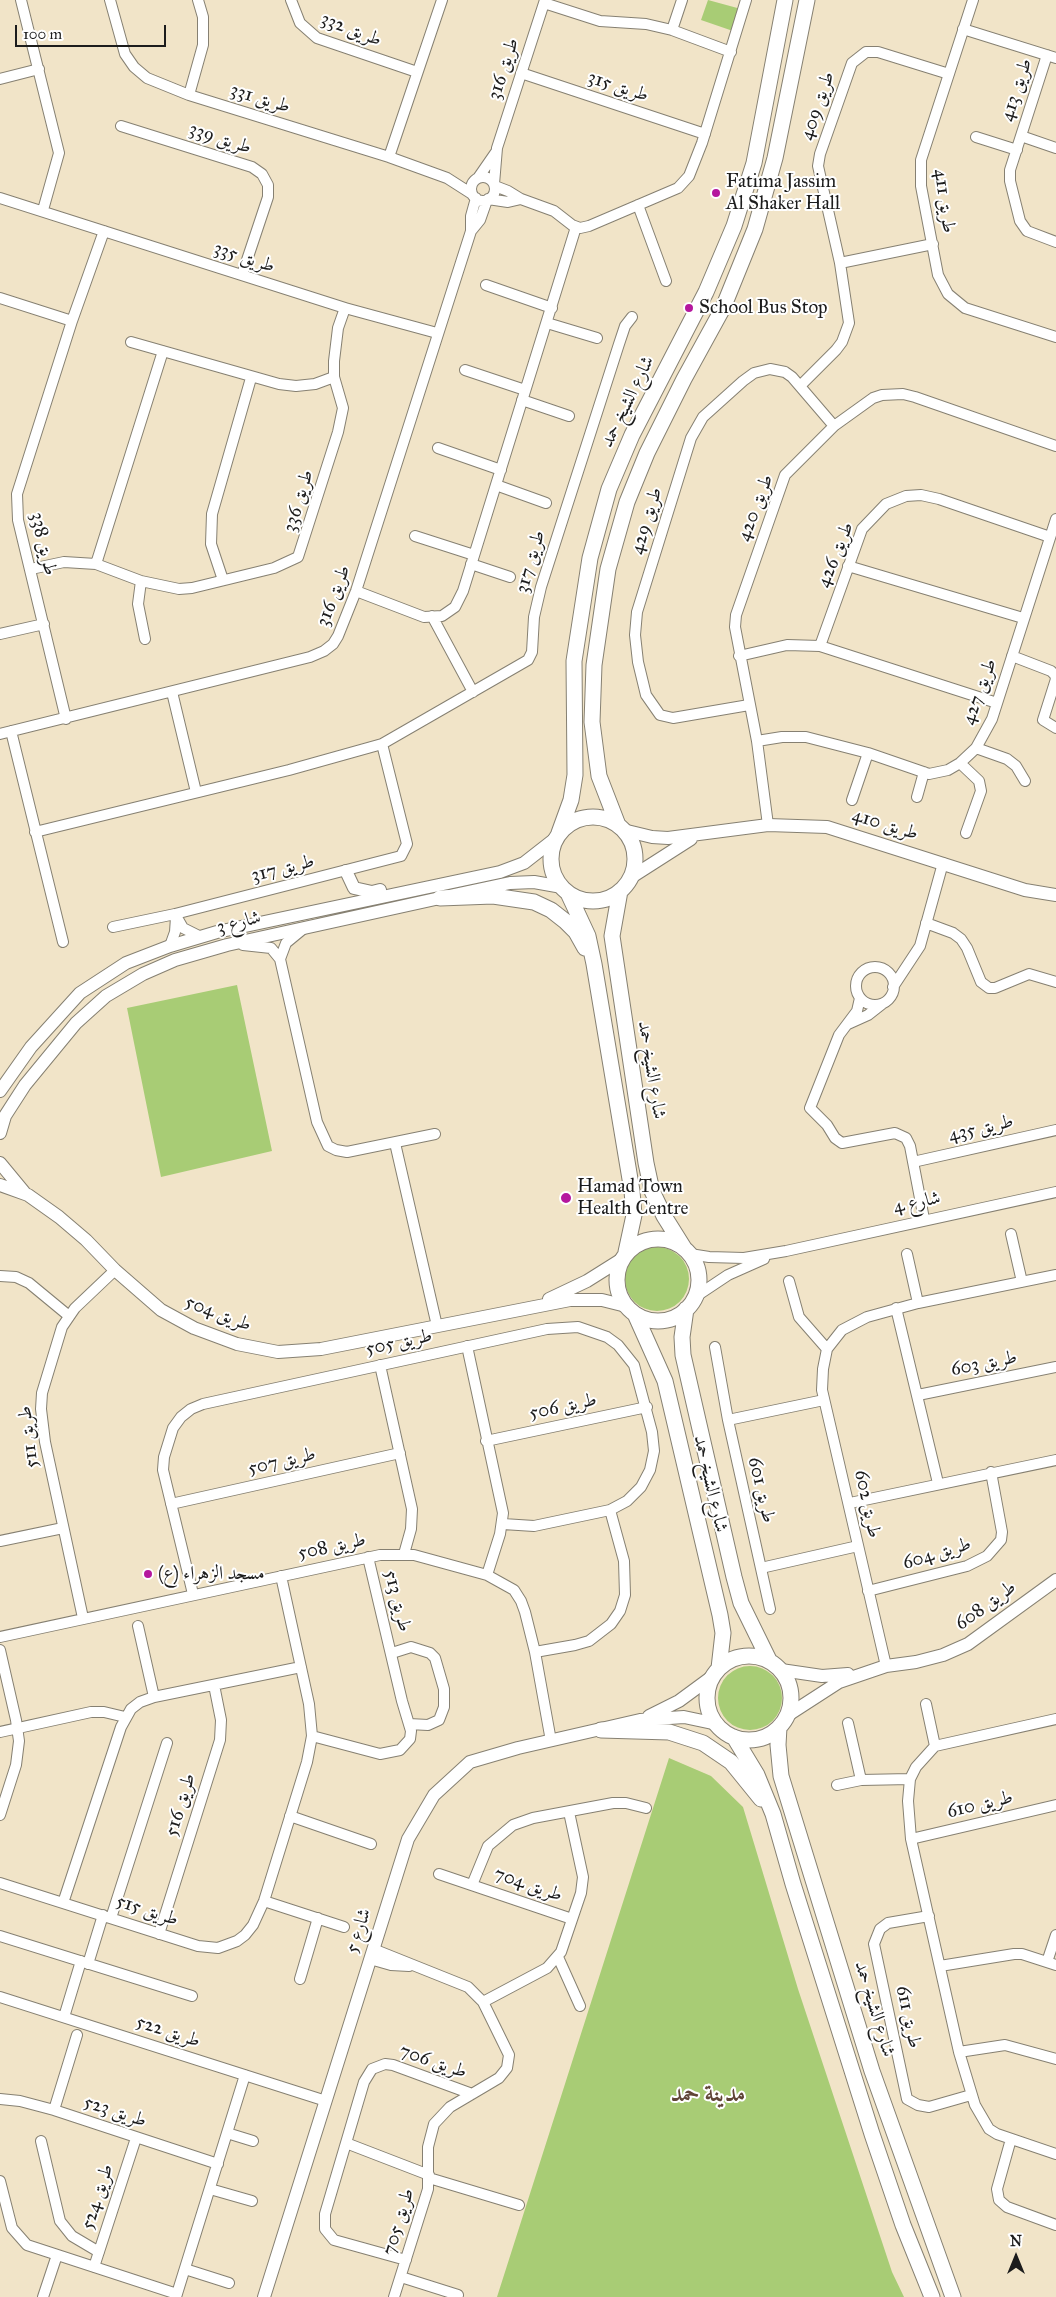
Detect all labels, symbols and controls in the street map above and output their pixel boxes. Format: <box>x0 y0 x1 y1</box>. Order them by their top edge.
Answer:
street label: طريق 332 <box>317 8 385 52</box>
scale bar <box>18 15 169 47</box>
text: 100 m <box>23 25 62 43</box>
street label: طريق 316 <box>483 35 525 103</box>
street label: طريق 413 <box>996 56 1038 124</box>
street label: طريق 315 <box>585 66 651 108</box>
street label: طريق 409 <box>796 69 840 143</box>
street label: طريق 331 <box>227 79 293 119</box>
street label: طريق 339 <box>186 118 254 160</box>
street label: طريق 411 <box>928 168 960 234</box>
place label: Fatima Jassim Al Shaker Hall <box>726 171 840 215</box>
marker: Fatima Jassim Al Shaker Hall <box>710 187 722 199</box>
street label: طريق 335 <box>211 237 277 279</box>
place label: School Bus Stop <box>699 297 828 319</box>
marker: School Bus Stop <box>683 302 695 314</box>
street label: شارع الشيخ حمد <box>596 353 660 451</box>
street label: طريق 336 <box>279 467 319 535</box>
street label: طريق 420 <box>733 471 779 545</box>
street label: طريق 429 <box>626 485 668 557</box>
street label: طريق 338 <box>25 510 61 578</box>
street label: طريق 426 <box>813 519 859 591</box>
street label: طريق 317 <box>511 528 551 596</box>
street label: طريق 316 <box>312 562 356 630</box>
street label: طريق 427 <box>958 656 1002 728</box>
street label: طريق 410 <box>849 804 921 846</box>
street label: طريق 317 <box>249 850 317 888</box>
street label: شارع 3 <box>215 907 263 939</box>
street label: شارع الشيخ حمد <box>632 1019 670 1121</box>
street label: طريق 435 <box>946 1110 1016 1148</box>
place label: Hamad Town Health Centre <box>577 1176 688 1220</box>
street label: شارع 4 <box>891 1187 943 1219</box>
marker: Hamad Town Health Centre <box>559 1191 573 1205</box>
street label: طريق 504 <box>182 1291 254 1337</box>
street label: طريق 505 <box>364 1325 434 1361</box>
street label: طريق 603 <box>949 1346 1019 1382</box>
street label: طريق 506 <box>527 1389 599 1425</box>
street label: طريق 511 <box>14 1405 44 1469</box>
street label: شارع الشيخ حمد <box>688 1433 732 1535</box>
street label: طريق 507 <box>246 1443 318 1481</box>
street label: طريق 601 <box>742 1455 780 1525</box>
street label: طريق 602 <box>849 1468 885 1540</box>
street label: طريق 508 <box>296 1529 368 1565</box>
street label: طريق 604 <box>900 1533 974 1575</box>
place label: مسجد الزهراء (ع) <box>158 1563 265 1585</box>
marker: مسجد الزهراء (ع) <box>142 1568 154 1580</box>
street label: طريق 513 <box>378 1568 416 1634</box>
street label: طريق 608 <box>951 1576 1021 1636</box>
street label: طريق 516 <box>161 1771 201 1839</box>
street label: طريق 610 <box>945 1786 1015 1824</box>
street label: طريق 704 <box>491 1863 565 1907</box>
street label: طريق 515 <box>113 1890 181 1932</box>
street label: شارع 5 <box>341 1906 377 1956</box>
street label: شارع الشيخ حمد <box>849 1958 899 2060</box>
street label: طريق 611 <box>890 1984 926 2050</box>
street label: طريق 522 <box>133 2011 203 2053</box>
street label: طريق 706 <box>396 2040 470 2084</box>
district label: مدينة حمد <box>671 2081 745 2109</box>
street label: طريق 523 <box>81 2091 149 2133</box>
street label: طريق 524 <box>77 2161 119 2233</box>
street label: طريق 705 <box>378 2186 420 2258</box>
north arrow <box>991 2232 1041 2282</box>
text: N <box>1010 2233 1022 2250</box>

